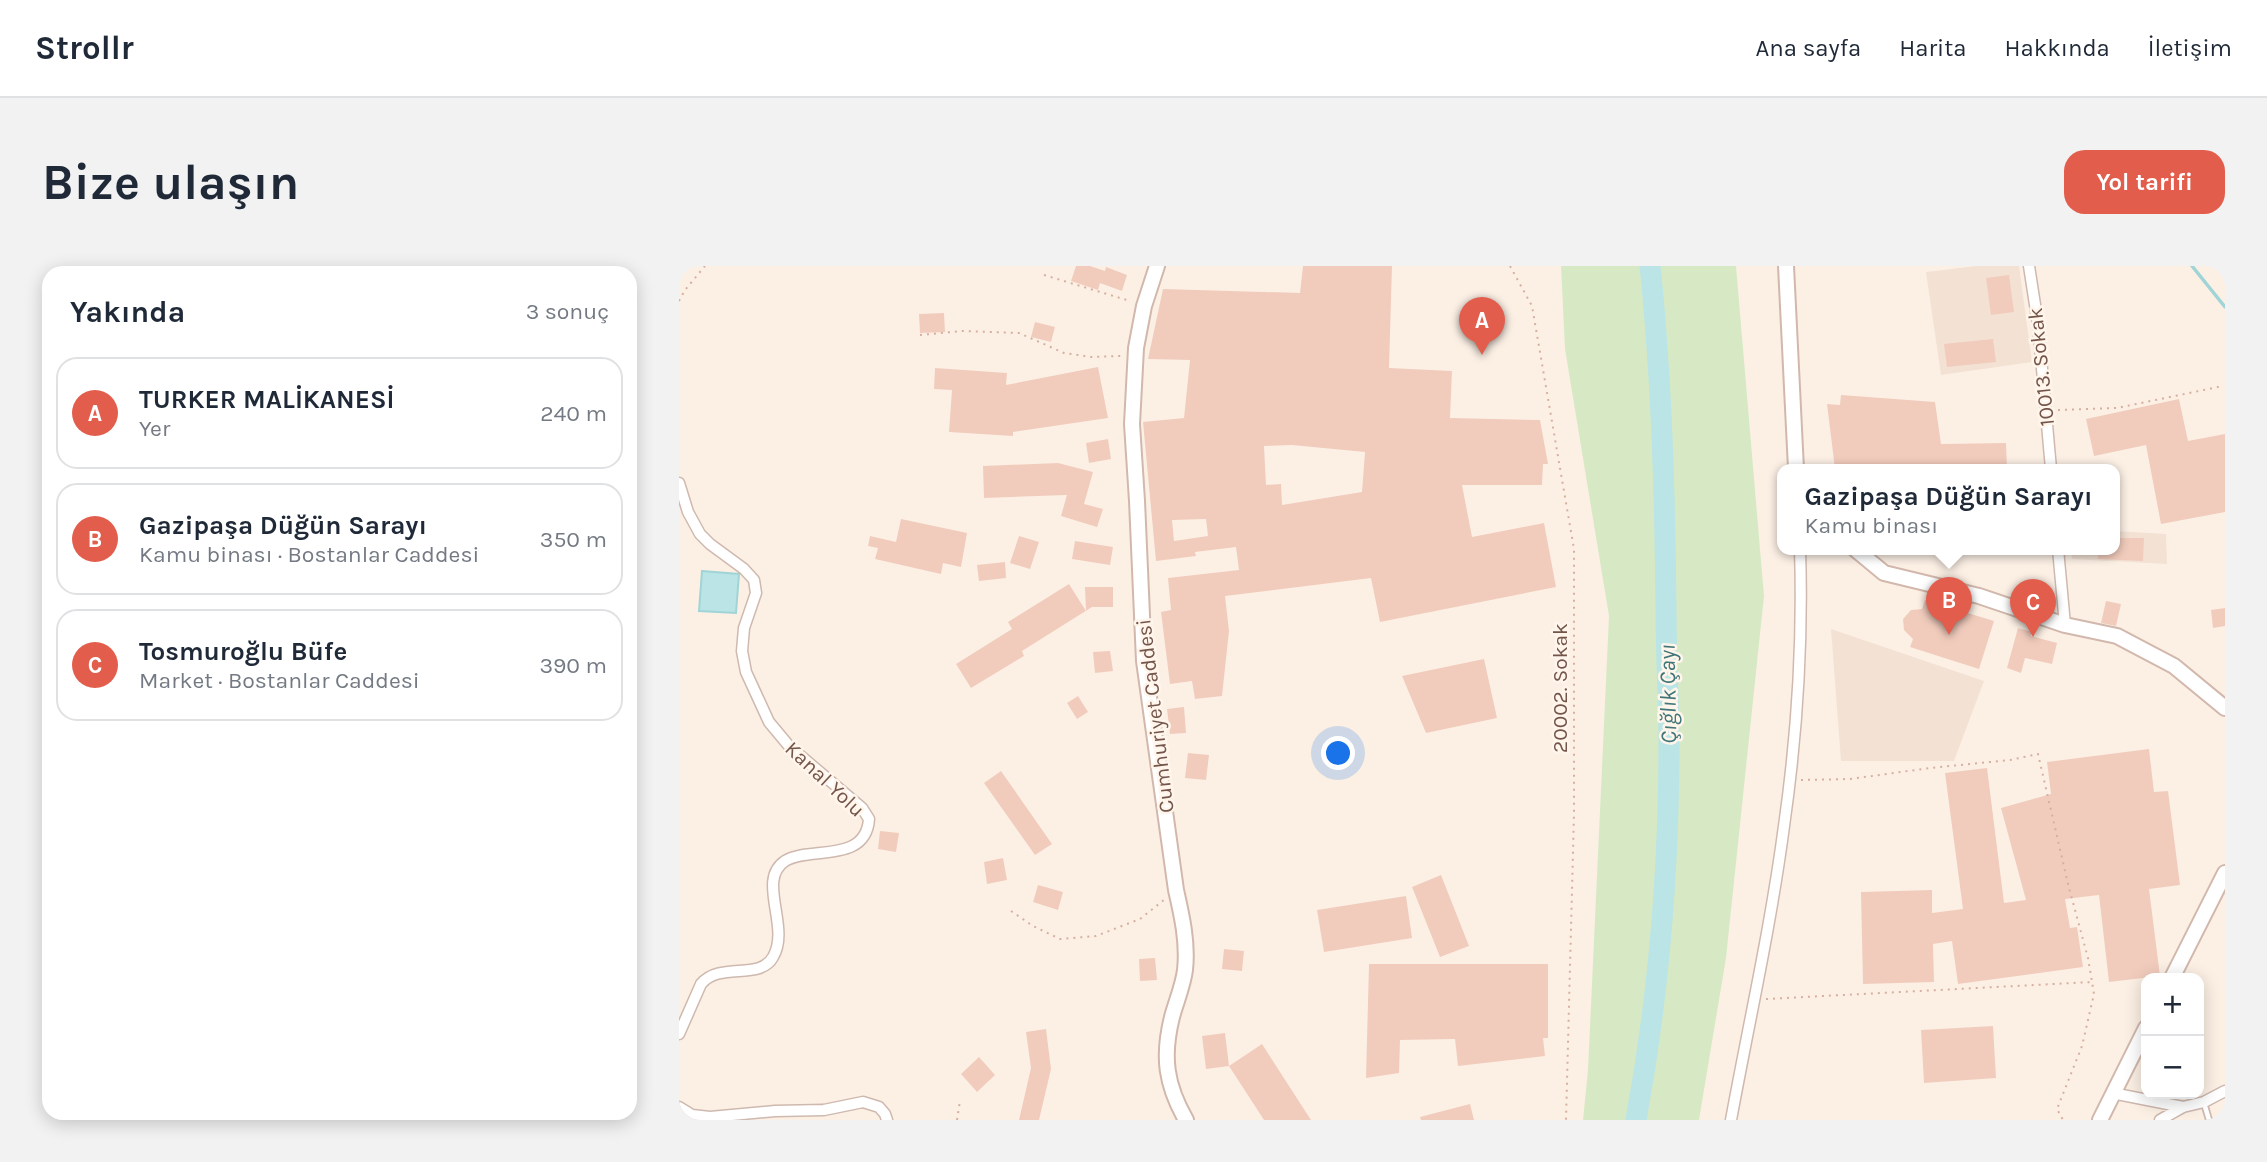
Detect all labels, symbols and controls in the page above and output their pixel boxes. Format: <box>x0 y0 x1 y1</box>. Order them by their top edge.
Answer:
text: Strollr <box>35 29 134 67</box>
text: Ana sayfa <box>1756 34 1861 62</box>
text: Harita <box>1899 34 1966 62</box>
text: Hakkında <box>2004 34 2110 62</box>
text: İletişim <box>2148 34 2232 62</box>
button: Yol tarifi <box>2064 150 2225 214</box>
text: Bize ulaşın <box>42 154 299 211</box>
text: Yakında <box>70 294 185 330</box>
pin: A <box>1459 297 1505 355</box>
text: 3 sonuç <box>526 298 609 325</box>
street label: 10013. Sokak <box>2023 306 2059 428</box>
text: TURKER MALİKANESİ <box>139 384 394 415</box>
text: A <box>88 400 102 427</box>
text: 240 m <box>540 400 607 427</box>
text: Yer <box>139 415 170 442</box>
popup <box>1777 464 2120 555</box>
text: Gazipaşa Düğün Sarayı <box>1805 481 2092 512</box>
text: Gazipaşa Düğün Sarayı <box>139 510 427 541</box>
text: Kamu binası <box>1805 512 1938 539</box>
text: B <box>88 526 102 553</box>
text: 350 m <box>540 526 607 553</box>
text: Kamu binası · Bostanlar Caddesi <box>139 541 479 568</box>
pin: B <box>1926 577 1972 635</box>
pin: C <box>2010 579 2056 637</box>
street label: Cumhuriyet Caddesi <box>1131 618 1179 814</box>
street label: 20002. Sokak <box>1548 623 1572 753</box>
text: Tosmuroğlu Büfe <box>139 636 347 667</box>
water label: Çığlık Çayı <box>1654 644 1682 744</box>
text: C <box>88 652 102 679</box>
text: 390 m <box>539 652 607 679</box>
text: Market · Bostanlar Caddesi <box>139 667 420 694</box>
street label: Kanal Yolu <box>780 736 870 822</box>
your location <box>1321 736 1355 770</box>
map controls <box>2141 973 2204 1099</box>
button: + <box>2141 973 2204 1036</box>
button: − <box>2141 1036 2204 1099</box>

